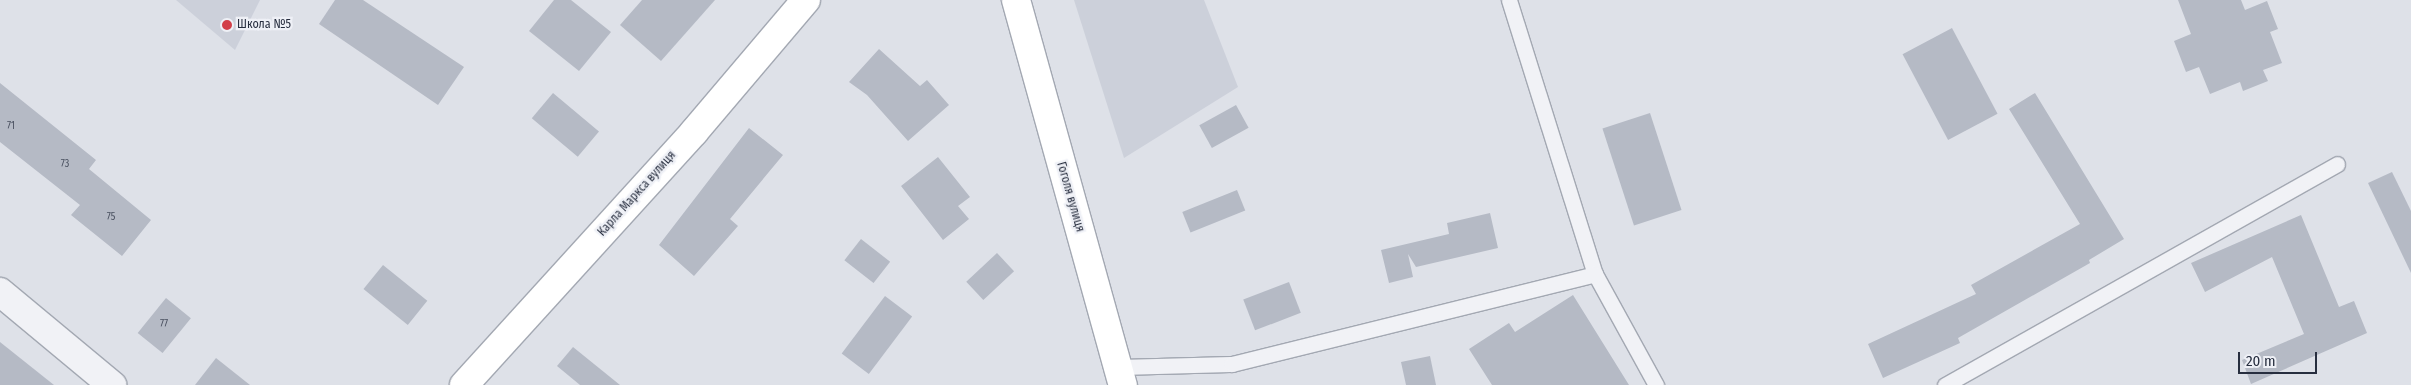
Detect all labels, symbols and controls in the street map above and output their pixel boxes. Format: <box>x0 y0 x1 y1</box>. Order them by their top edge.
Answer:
place label: Школа №5 <box>237 18 291 32</box>
marker: Школа №5 <box>221 19 233 31</box>
house number: 71 <box>7 121 15 133</box>
street label: Карла Маркса вулиця <box>595 149 679 239</box>
house number: 73 <box>61 159 69 171</box>
street label: Гоголя вулиця <box>1053 160 1087 234</box>
house number: 75 <box>107 212 115 224</box>
house number: 77 <box>160 319 168 331</box>
scale bar <box>2241 342 2320 374</box>
text: 20 m <box>2246 352 2276 370</box>

